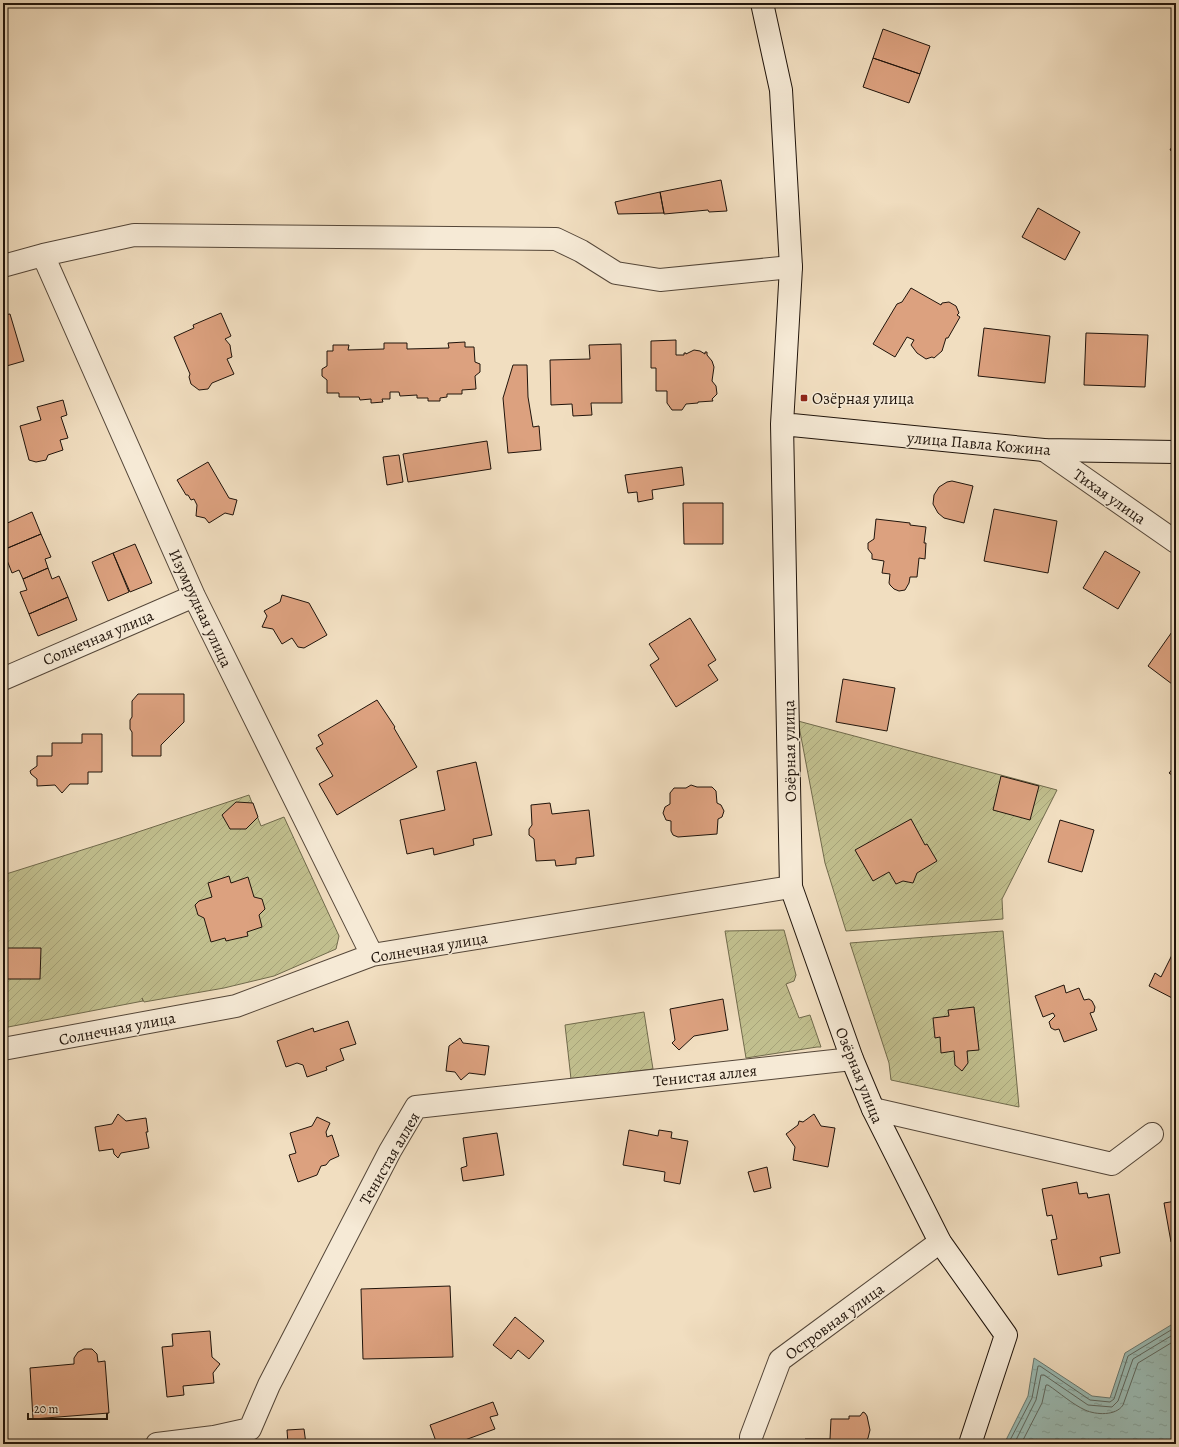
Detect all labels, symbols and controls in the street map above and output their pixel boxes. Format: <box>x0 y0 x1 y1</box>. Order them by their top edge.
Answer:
place label: Озёрная улица <box>812 388 915 410</box>
marker: Озёрная улица <box>799 393 809 403</box>
street label: улица Павла Кожина <box>905 427 1052 461</box>
street label: Тихая улица <box>1069 464 1151 530</box>
street label: Изумрудная улица <box>163 546 237 672</box>
street label: Солнечная улица <box>40 604 158 671</box>
street label: Озёрная улица <box>778 699 802 802</box>
street label: Солнечная улица <box>369 927 490 969</box>
street label: Солнечная улица <box>57 1007 178 1051</box>
street label: Озёрная улица <box>830 1024 889 1127</box>
street label: Тенистая аллея <box>652 1060 758 1092</box>
street label: Тенистая аллея <box>354 1108 426 1209</box>
street label: Островная улица <box>781 1278 889 1365</box>
scale bar <box>28 1395 107 1421</box>
text: 20 m <box>34 1401 58 1417</box>

